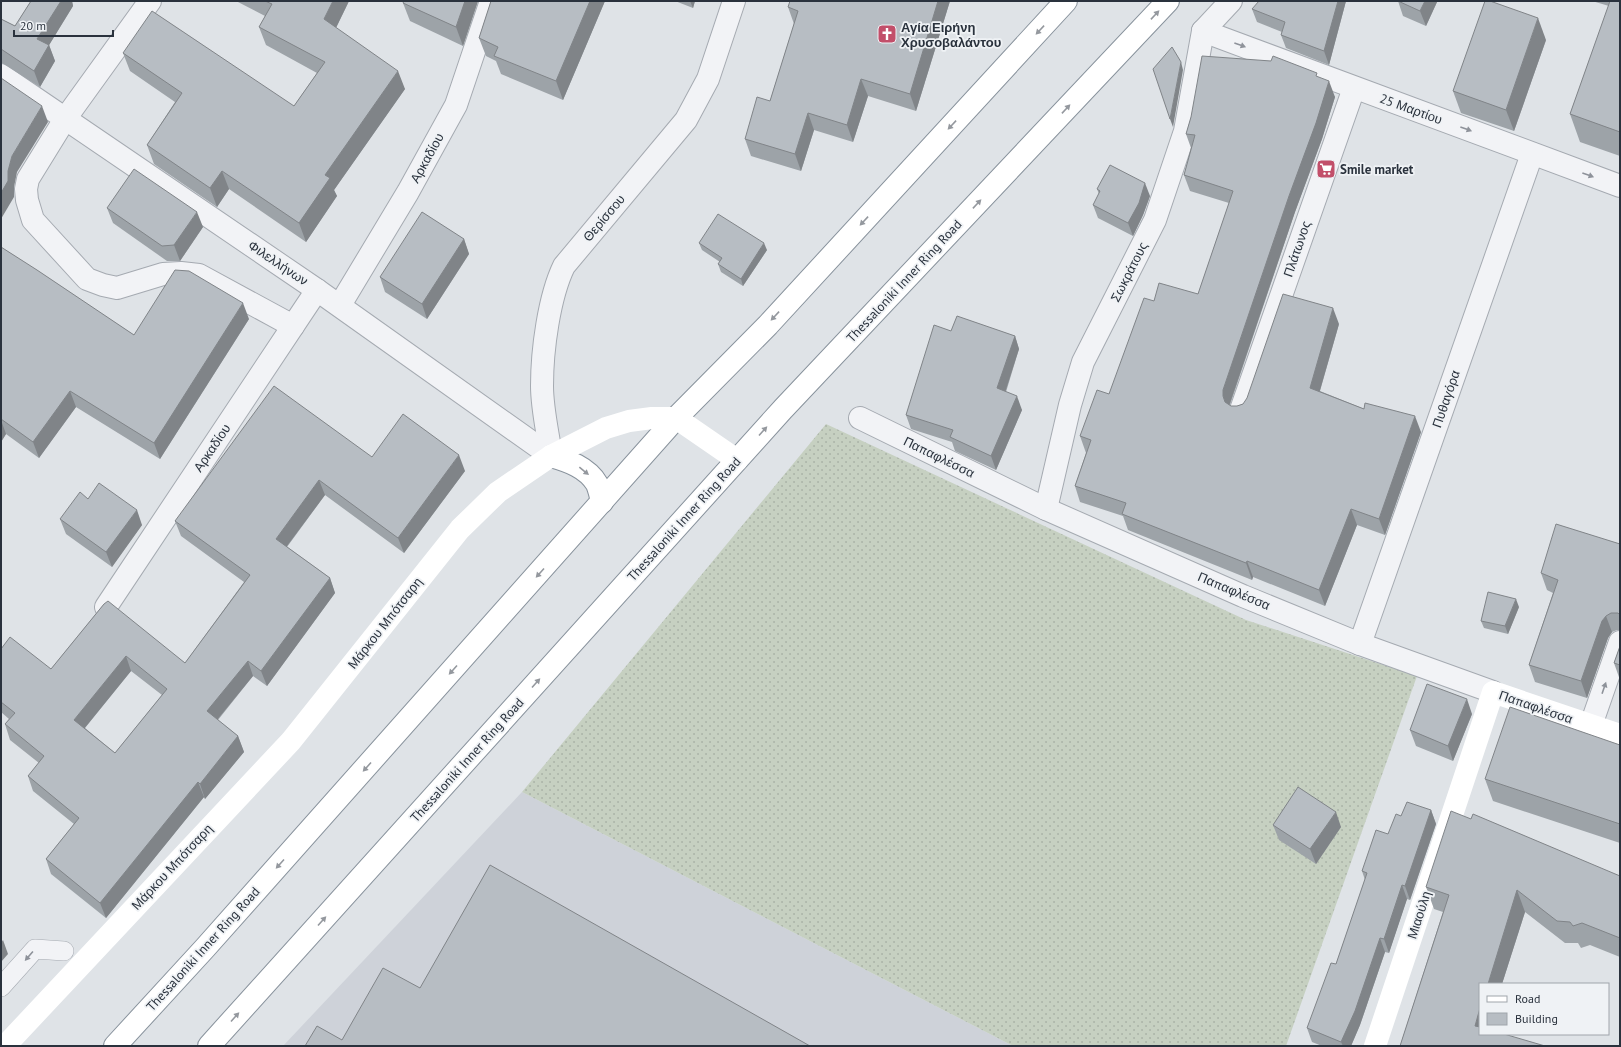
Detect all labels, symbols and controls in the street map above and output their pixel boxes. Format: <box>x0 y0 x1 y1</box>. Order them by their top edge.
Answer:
one-way arrow <box>1150 10 1160 20</box>
scale bar <box>14 12 113 38</box>
text: 20 m <box>20 18 46 33</box>
place label: Αγία Ειρήνη Χρυσοβαλάντου <box>901 19 1002 51</box>
church icon: Αγία Ειρήνη Χρυσοβαλάντου <box>876 23 898 45</box>
one-way arrow <box>1035 25 1045 35</box>
one-way arrow <box>1234 42 1246 48</box>
street label: 25 Μαρτίου <box>1377 90 1445 128</box>
one-way arrow <box>1061 104 1071 114</box>
one-way arrow <box>947 120 957 130</box>
one-way arrow <box>1461 127 1473 133</box>
street label: Αρκαδίου <box>406 130 448 186</box>
supermarket icon: Smile market <box>1315 158 1337 180</box>
place label: Smile market <box>1340 161 1414 178</box>
one-way arrow <box>1583 172 1595 178</box>
street label: Θερίσσου <box>579 191 629 245</box>
one-way arrow <box>972 199 981 209</box>
street label: Thessaloniki Inner Ring Road <box>843 216 965 346</box>
one-way arrow <box>859 216 868 226</box>
street label: Πλάτωνος <box>1279 219 1315 279</box>
street label: Φιλελλήνων <box>245 237 311 289</box>
street label: Σωκράτους <box>1107 239 1151 305</box>
one-way arrow <box>771 311 780 321</box>
street label: Πυθαγόρα <box>1428 367 1464 430</box>
street label: Αρκαδίου <box>190 421 234 475</box>
one-way arrow <box>758 426 767 436</box>
street label: Παπαφλέσσα <box>901 432 978 482</box>
street label: Thessaloniki Inner Ring Road <box>624 453 744 585</box>
one-way arrow <box>579 467 589 476</box>
one-way arrow <box>535 567 544 578</box>
street label: Παπαφλέσσα <box>1195 568 1273 614</box>
street label: Μάρκου Μπότσαρη <box>344 574 426 672</box>
one-way arrow <box>449 664 458 675</box>
one-way arrow <box>531 678 541 688</box>
one-way arrow <box>1601 682 1607 694</box>
street label: Παπαφλέσσα <box>1497 686 1576 728</box>
street label: Thessaloniki Inner Ring Road <box>407 694 527 826</box>
one-way arrow <box>362 761 371 772</box>
street label: Μάρκου Μπότσαρη <box>128 820 216 914</box>
one-way arrow <box>276 858 285 869</box>
street label: Thessaloniki Inner Ring Road <box>143 883 263 1015</box>
street label: Μιαούλη <box>1403 889 1435 941</box>
one-way arrow <box>317 916 326 925</box>
one-way arrow <box>24 951 33 961</box>
legend <box>1479 983 1609 1035</box>
text: Road <box>1515 991 1540 1006</box>
text: Building <box>1515 1011 1558 1026</box>
one-way arrow <box>230 1012 240 1022</box>

